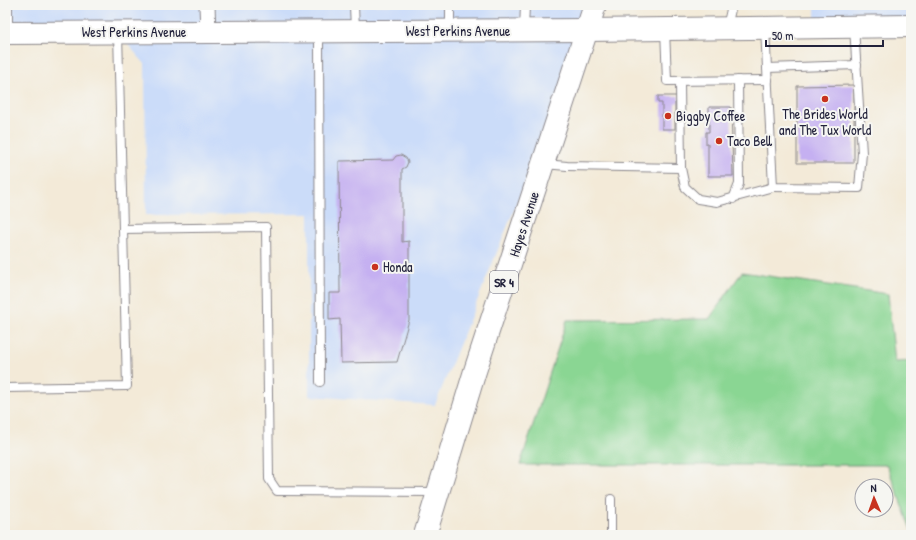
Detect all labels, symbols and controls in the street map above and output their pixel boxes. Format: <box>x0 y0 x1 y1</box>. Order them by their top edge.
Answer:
street label: West Perkins Avenue <box>406 21 511 40</box>
street label: West Perkins Avenue <box>82 22 187 41</box>
scale bar <box>766 22 883 48</box>
text: 50 m <box>772 27 793 44</box>
marker: The Brides World and The Tux World <box>820 94 830 104</box>
place label: The Brides World and The Tux World <box>779 104 872 139</box>
place label: Biggby Coffee <box>676 106 746 126</box>
marker: Biggby Coffee <box>663 111 673 121</box>
place label: Taco Bell <box>727 131 773 150</box>
marker: Taco Bell <box>714 136 724 146</box>
street label: Hayes Avenue <box>504 188 544 259</box>
place label: Honda <box>383 257 413 276</box>
marker: Honda <box>370 262 380 272</box>
road number: SR 4 <box>490 271 518 293</box>
north arrow <box>854 478 894 518</box>
text: N <box>870 481 877 495</box>

